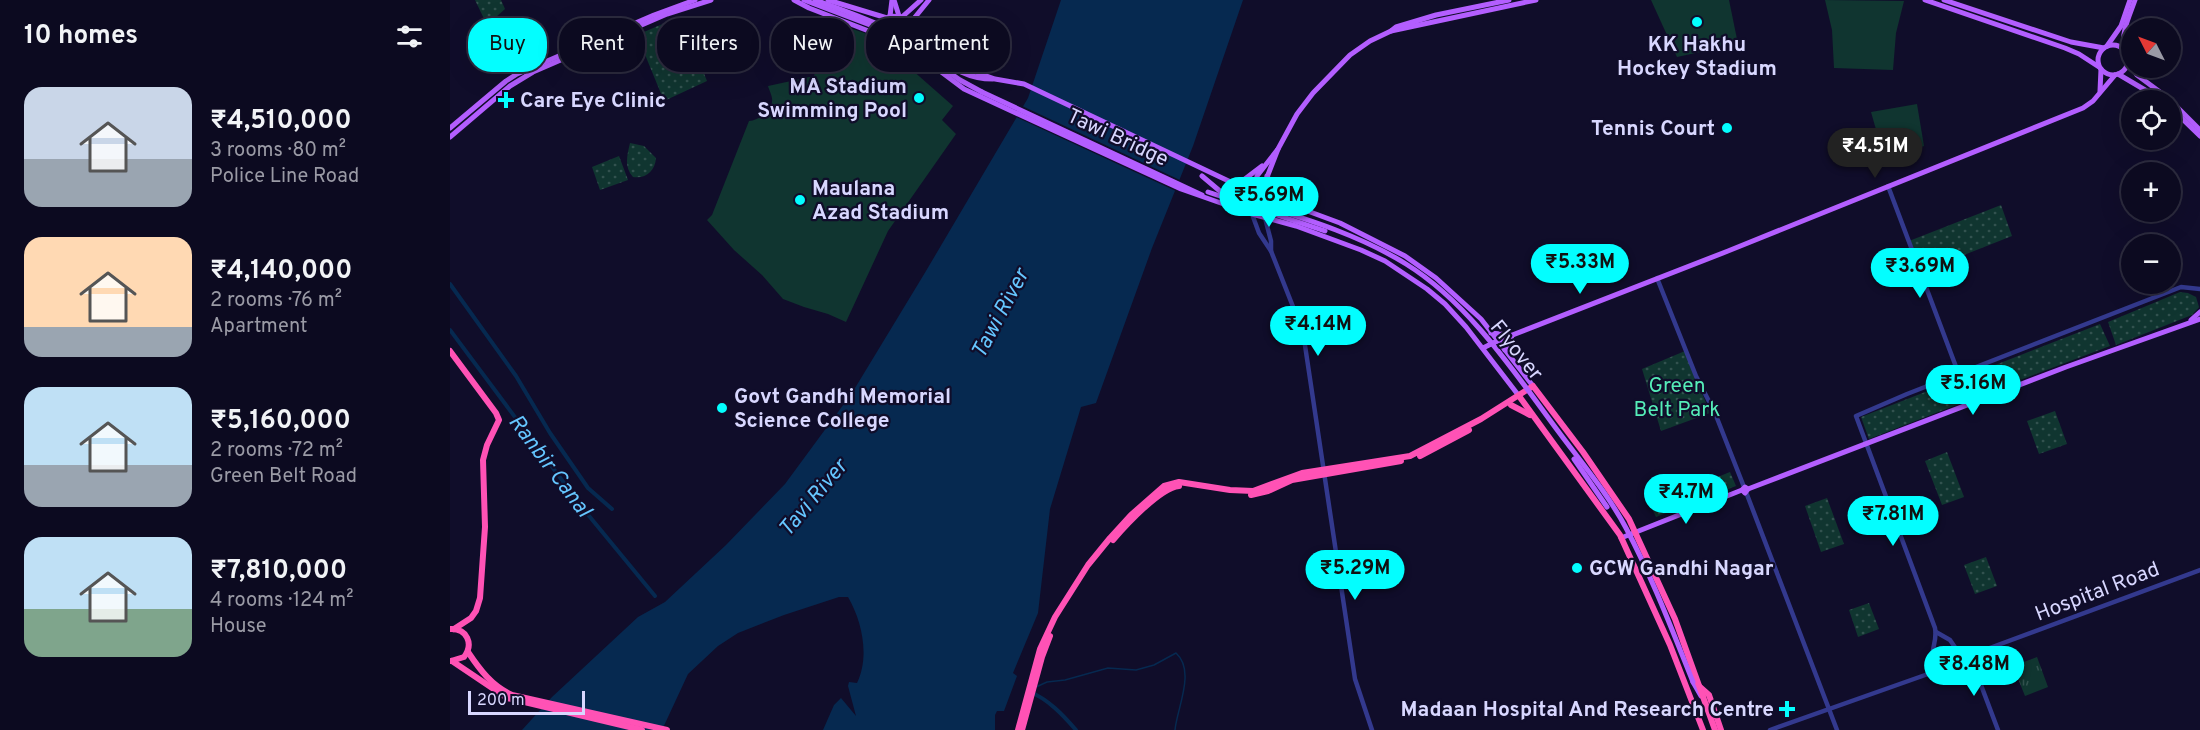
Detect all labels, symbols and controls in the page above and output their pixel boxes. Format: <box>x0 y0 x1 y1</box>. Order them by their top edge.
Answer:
marker: KK Hakhu Hockey Stadium <box>1690 15 1704 29</box>
chip: Buy <box>468 18 547 72</box>
chip: Rent <box>559 18 645 72</box>
chip: Filters <box>657 18 759 72</box>
chip: New <box>771 18 854 72</box>
chip: Apartment <box>866 18 1010 72</box>
north arrow <box>2121 18 2181 78</box>
map controls <box>2121 18 2181 294</box>
text: 10 homes <box>24 20 138 53</box>
icon: filters <box>393 20 426 53</box>
place label: KK Hakhu Hockey Stadium <box>1617 32 1777 83</box>
place label: MA Stadium Swimming Pool <box>757 74 907 125</box>
place label: Care Eye Clinic <box>520 88 666 115</box>
button: locate <box>2121 90 2181 150</box>
marker: Care Eye Clinic <box>497 91 515 109</box>
marker: MA Stadium Swimming Pool <box>912 91 926 105</box>
street label: Tawi Bridge <box>1062 103 1172 174</box>
text: ₹4,510,000 <box>210 105 352 138</box>
icon: home <box>72 111 144 183</box>
place label: Tennis Court <box>1591 116 1715 143</box>
marker: Tennis Court <box>1720 121 1734 135</box>
pin: ₹4.51M <box>1826 128 1924 179</box>
text: ₹4.51M <box>1841 134 1909 160</box>
text: 3 rooms · 80 m² <box>210 138 346 164</box>
button: + <box>2121 162 2181 222</box>
text: Police Line Road <box>210 164 359 190</box>
place label: Maulana Azad Stadium <box>812 176 949 227</box>
pin: ₹5.69M <box>1220 177 1318 228</box>
text: ₹5.69M <box>1233 183 1305 209</box>
marker: Maulana Azad Stadium <box>793 193 807 207</box>
button: − <box>2121 234 2181 294</box>
pin: ₹5.33M <box>1531 244 1629 295</box>
pin: ₹3.69M <box>1871 248 1969 299</box>
text: ₹5.33M <box>1545 250 1615 276</box>
text: ₹3.69M <box>1885 254 1955 280</box>
text: ₹4,140,000 <box>210 255 352 288</box>
icon: home <box>72 261 144 333</box>
water label: Tawi River <box>966 263 1037 364</box>
text: 2 rooms · 76 m² <box>210 288 342 314</box>
pin: ₹4.14M <box>1269 306 1367 357</box>
text: ₹4.14M <box>1284 312 1352 338</box>
text: Apartment <box>210 314 308 340</box>
street label: Flyover <box>1483 315 1548 387</box>
pin: ₹5.16M <box>1924 365 2022 416</box>
text: ₹5.16M <box>1940 371 2006 397</box>
park label: Green Belt Park <box>1634 373 1720 424</box>
place label: Govt Gandhi Memorial Science College <box>734 384 951 435</box>
marker: Govt Gandhi Memorial Science College <box>715 401 729 415</box>
text: ₹5,160,000 <box>210 405 351 438</box>
water label: Ranbir Canal <box>502 410 597 524</box>
icon: home <box>72 411 144 483</box>
text: 2 rooms · 72 m² <box>210 438 343 464</box>
water label: Tavi River <box>774 453 855 543</box>
text: Green Belt Road <box>210 464 357 490</box>
pin: ₹4.7M <box>1644 474 1728 525</box>
text: ₹4.7M <box>1658 480 1714 506</box>
pin: ₹7.81M <box>1844 496 1942 547</box>
text: ₹7.81M <box>1862 502 1924 528</box>
pin: ₹5.29M <box>1306 550 1404 601</box>
text: ₹7,810,000 <box>210 555 347 588</box>
text: ₹5.29M <box>1320 556 1390 582</box>
place label: GCW Gandhi Nagar <box>1589 556 1774 583</box>
street label: Hospital Road <box>2031 556 2164 628</box>
icon: home <box>72 561 144 633</box>
marker: GCW Gandhi Nagar <box>1570 561 1584 575</box>
text: 4 rooms · 124 m² <box>210 588 353 614</box>
text: House <box>210 614 266 640</box>
pin: ₹8.48M <box>1925 646 2023 697</box>
text: ₹8.48M <box>1938 652 2010 678</box>
scale bar <box>468 688 585 716</box>
text: 200 m <box>477 691 525 711</box>
place label: Madaan Hospital And Research Centre <box>1401 697 1774 724</box>
marker: Madaan Hospital And Research Centre <box>1778 700 1796 718</box>

